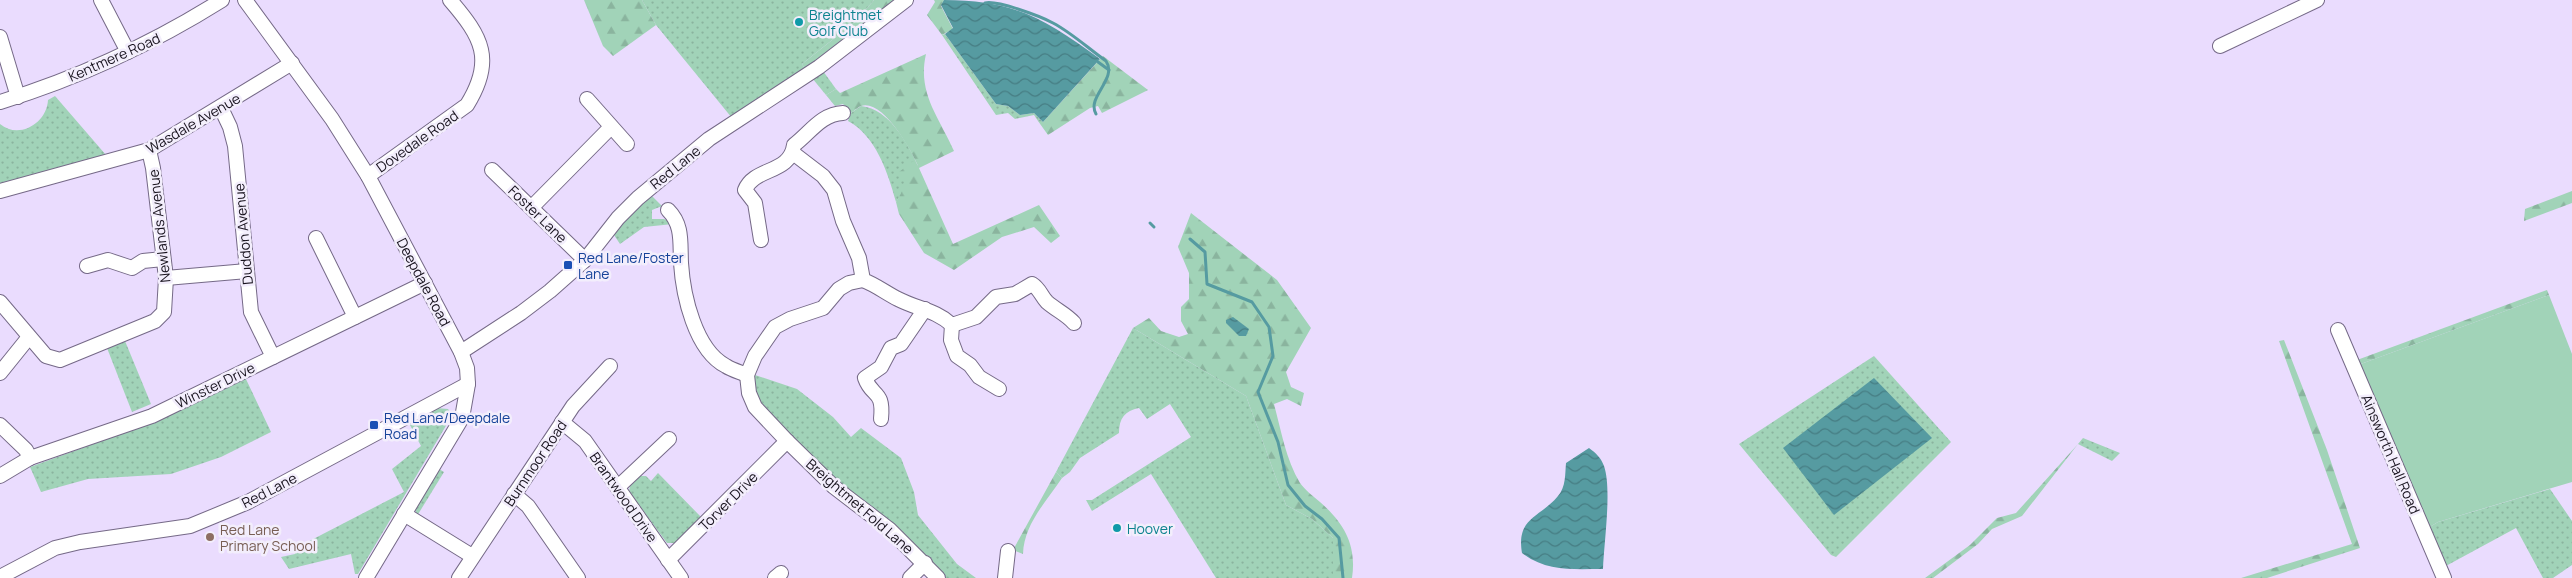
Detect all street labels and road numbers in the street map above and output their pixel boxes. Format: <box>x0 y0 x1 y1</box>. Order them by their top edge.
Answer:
street label: Kentmere Road <box>65 28 163 86</box>
street label: Wasdale Avenue <box>142 88 244 158</box>
street label: Dovedale Road <box>372 106 462 176</box>
street label: Red Lane <box>646 141 704 193</box>
street label: Newlands Avenue <box>144 168 174 284</box>
street label: Foster Lane <box>504 181 572 247</box>
street label: Duddon Avenue <box>229 183 257 285</box>
street label: Deepdale Road <box>393 235 455 329</box>
street label: Winster Drive <box>172 358 258 412</box>
street label: Ainsworth Hall Road <box>2357 391 2425 517</box>
street label: Burnmoor Road <box>499 416 571 510</box>
street label: Brantwood Drive <box>586 448 662 546</box>
street label: Breightmet Fold Lane <box>802 454 918 558</box>
street label: Torver Drive <box>694 467 762 535</box>
street label: Red Lane <box>238 468 300 512</box>

